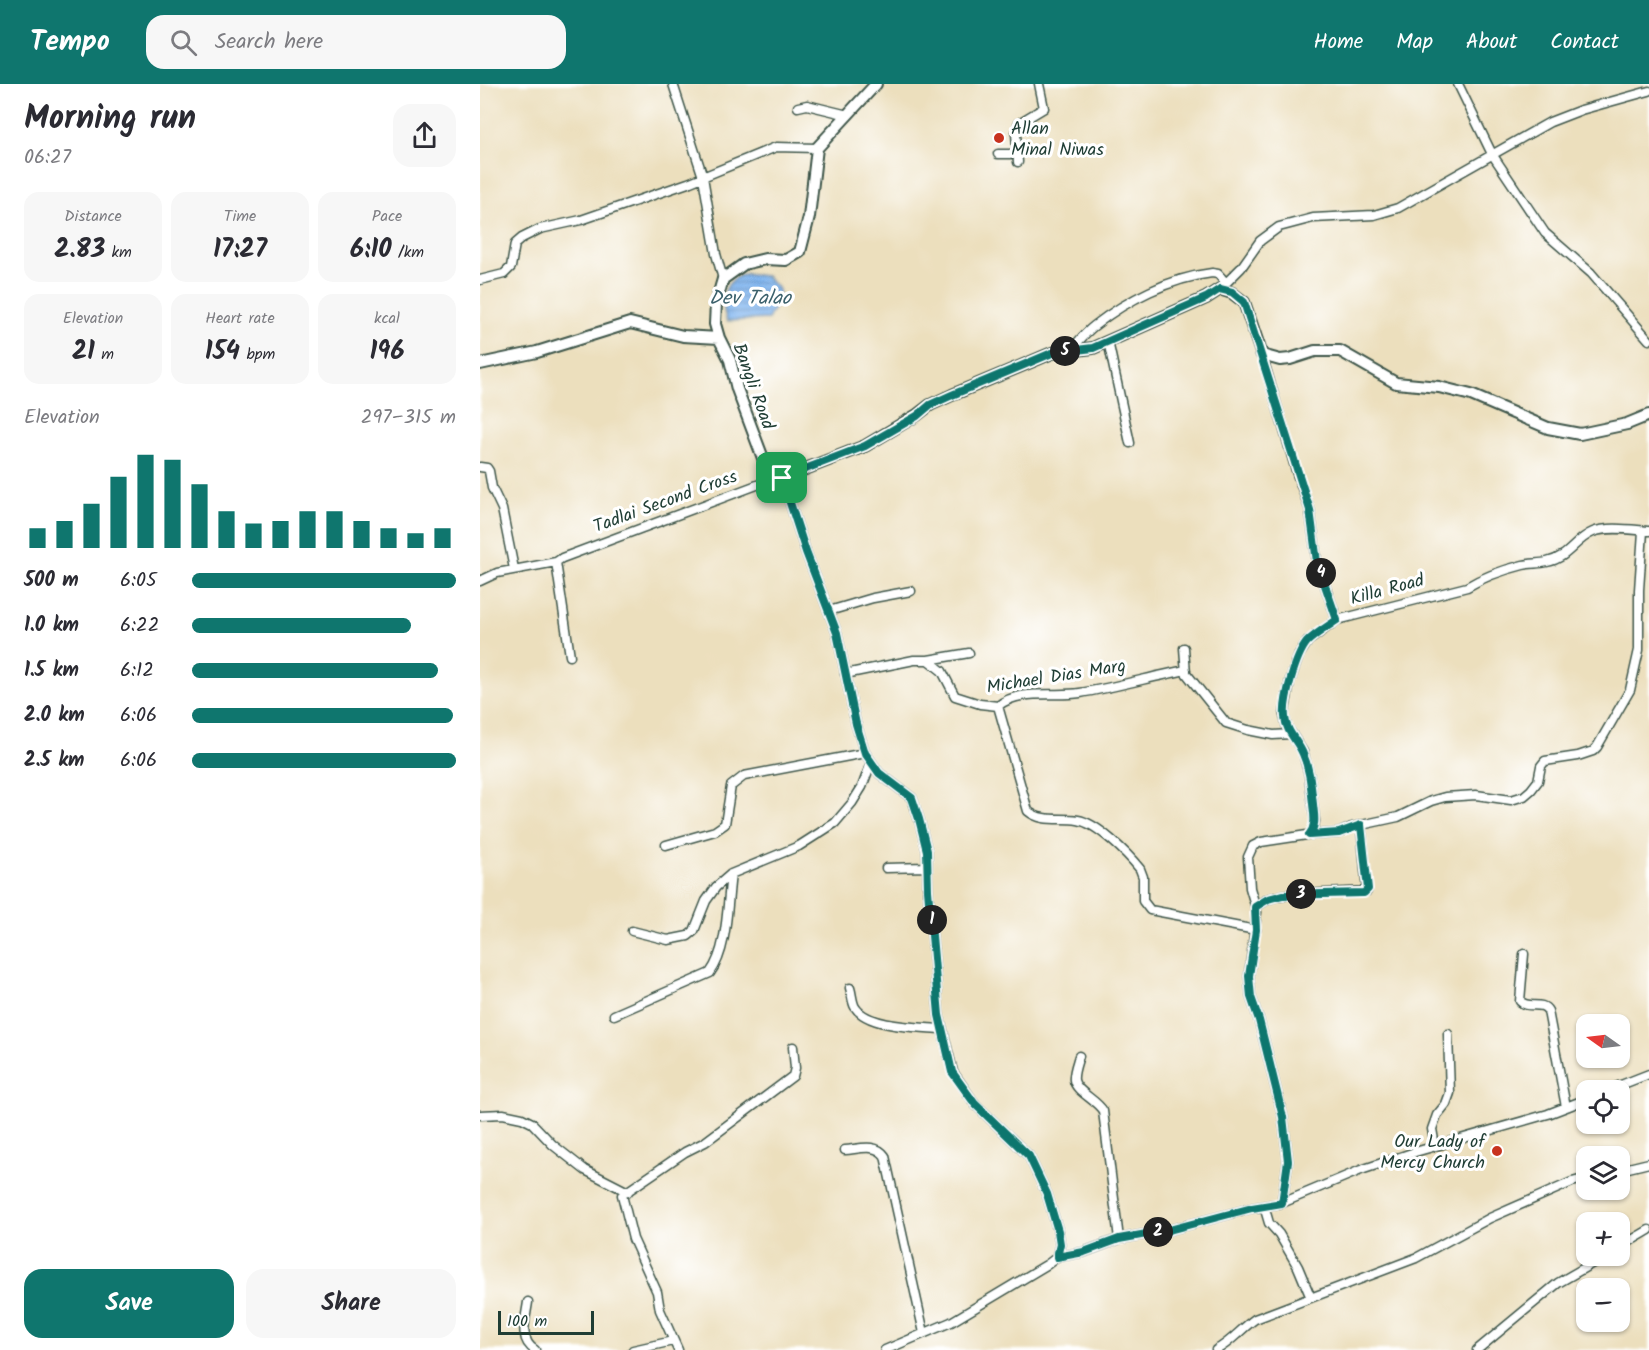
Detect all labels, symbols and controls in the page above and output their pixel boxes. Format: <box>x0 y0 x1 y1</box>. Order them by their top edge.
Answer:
search box <box>146 15 566 69</box>
text: Tempo <box>30 20 110 65</box>
text: Search here <box>215 25 323 60</box>
icon: search <box>167 26 200 59</box>
text: Home <box>1314 26 1363 59</box>
text: Map <box>1396 26 1433 59</box>
text: About <box>1466 26 1517 59</box>
text: Contact <box>1550 26 1619 59</box>
text: Morning run <box>24 93 196 146</box>
button: share <box>393 104 456 167</box>
place label: Allan Minal Niwas <box>1011 115 1104 165</box>
marker: Allan Minal Niwas <box>992 131 1006 145</box>
text: 06:27 <box>24 142 71 174</box>
text: Distance <box>64 204 122 229</box>
text: Time <box>224 204 256 229</box>
text: Pace <box>372 204 402 229</box>
text: 2.83 <box>54 229 105 271</box>
text: 17:27 <box>213 229 267 271</box>
text: 6:10 <box>350 229 392 271</box>
text: km <box>105 240 132 265</box>
text: /km <box>392 240 424 265</box>
water label: Dev Talao <box>709 283 793 315</box>
text: Elevation <box>63 306 123 331</box>
text: Heart rate <box>205 306 275 331</box>
text: kcal <box>374 306 400 331</box>
text: 21 <box>72 331 95 373</box>
text: 154 <box>205 331 240 373</box>
text: 196 <box>369 331 405 373</box>
pin: 5 <box>1050 336 1080 366</box>
text: 5 <box>1061 338 1069 363</box>
street label: Bangli Road <box>724 339 782 435</box>
text: m <box>95 342 114 367</box>
text: bpm <box>240 342 275 367</box>
text: Elevation <box>24 402 100 434</box>
text: 297–315 m <box>361 402 456 434</box>
pin <box>756 452 807 503</box>
icon: arrive <box>765 461 798 494</box>
street label: Tadlai Second Cross <box>589 463 742 542</box>
pin: 4 <box>1306 558 1336 588</box>
text: 4 <box>1317 560 1325 585</box>
text: 500 m <box>24 565 79 597</box>
text: 6:05 <box>120 565 157 597</box>
street label: Killa Road <box>1347 566 1429 614</box>
text: 1.0 km <box>24 610 79 642</box>
text: 6:22 <box>120 610 159 642</box>
street label: Michael Dias Marg <box>984 652 1128 703</box>
text: 1.5 km <box>24 655 79 687</box>
text: 6:12 <box>120 655 154 687</box>
text: 2.0 km <box>24 700 85 732</box>
text: 6:06 <box>120 700 157 732</box>
text: 2.5 km <box>24 745 84 777</box>
text: 6:06 <box>120 745 157 777</box>
pin: 3 <box>1286 879 1316 909</box>
text: 3 <box>1297 881 1305 906</box>
pin: 1 <box>917 905 947 935</box>
text: 1 <box>930 907 934 932</box>
north arrow <box>1576 1014 1630 1068</box>
map controls <box>1576 1014 1630 1332</box>
button: locate <box>1576 1080 1630 1134</box>
place label: Our Lady of Mercy Church <box>1380 1128 1487 1178</box>
marker: Our Lady of Mercy Church <box>1490 1144 1504 1158</box>
button: layers <box>1576 1146 1630 1200</box>
button: + <box>1576 1212 1630 1266</box>
pin: 2 <box>1143 1217 1173 1247</box>
text: 2 <box>1153 1219 1163 1244</box>
button: Save <box>24 1269 234 1338</box>
button: Share <box>246 1269 456 1338</box>
button: − <box>1576 1278 1630 1332</box>
scale bar <box>498 1308 594 1336</box>
text: 100 m <box>507 1309 547 1334</box>

